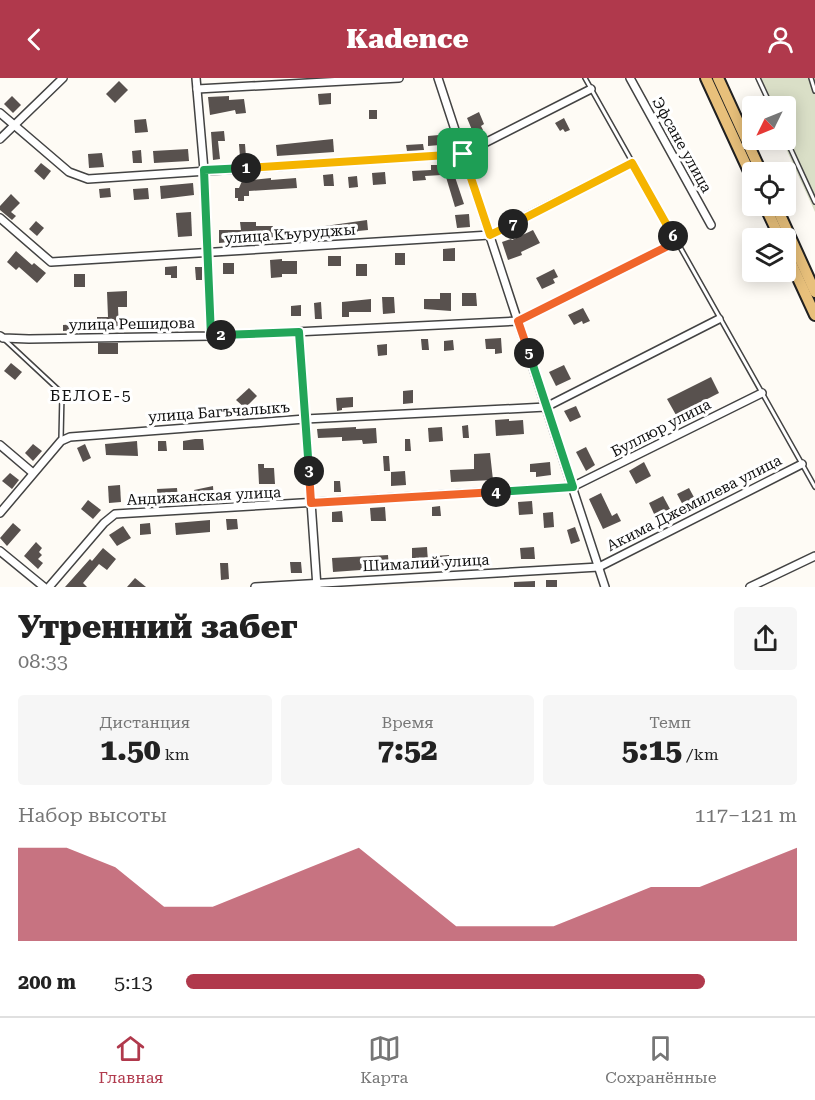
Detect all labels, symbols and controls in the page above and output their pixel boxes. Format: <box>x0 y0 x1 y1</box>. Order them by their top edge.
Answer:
icon: back <box>18 23 51 56</box>
text: Kadence <box>346 23 469 55</box>
icon: person <box>764 23 797 56</box>
street label: Эфсане улица <box>648 94 716 196</box>
north arrow <box>742 96 796 150</box>
map controls <box>742 96 796 282</box>
pin <box>437 128 488 179</box>
icon: arrive <box>446 137 479 170</box>
pin: 1 <box>231 153 261 183</box>
text: 1 <box>242 158 250 177</box>
button: locate <box>742 162 796 216</box>
pin: 7 <box>498 209 528 239</box>
text: 7 <box>509 214 517 233</box>
street label: улица Къуруджы <box>224 220 356 248</box>
pin: 6 <box>658 221 688 251</box>
text: 6 <box>669 226 677 245</box>
button: layers <box>742 228 796 282</box>
street label: улица Решидова <box>69 314 195 334</box>
pin: 2 <box>206 320 236 350</box>
text: 2 <box>217 325 225 344</box>
pin: 5 <box>514 338 544 368</box>
text: 5 <box>525 343 533 362</box>
district label: БЕЛОЕ-5 <box>50 386 132 405</box>
street label: Буллюр улица <box>608 395 714 461</box>
street label: улица Багъчалыкъ <box>148 398 291 426</box>
street label: Акима Джемилева улица <box>604 451 784 555</box>
pin: 3 <box>294 456 324 486</box>
text: 3 <box>305 461 313 480</box>
pin: 4 <box>481 477 511 507</box>
text: 4 <box>492 482 500 501</box>
street label: Андижанская улица <box>126 483 282 509</box>
street label: Шималий улица <box>362 551 490 575</box>
text: Утренний забег <box>18 607 297 646</box>
button: share <box>734 607 797 670</box>
text: 08:33 <box>18 649 68 673</box>
text: Дистанция <box>100 713 190 732</box>
text: Время <box>381 713 434 732</box>
text: Темп <box>649 713 691 732</box>
text: 1.50 <box>100 732 161 767</box>
text: 7:52 <box>377 732 438 767</box>
text: 5:15 <box>622 732 682 767</box>
text: km <box>161 745 189 764</box>
text: /km <box>682 745 719 764</box>
text: Набор высоты <box>18 803 167 827</box>
text: 117–121 m <box>694 803 797 827</box>
text: 200 m <box>18 970 76 994</box>
text: 5:13 <box>114 970 153 994</box>
tab: Главная <box>98 1032 163 1087</box>
tab: Карта <box>360 1032 408 1087</box>
tab: Сохранённые <box>605 1032 717 1087</box>

